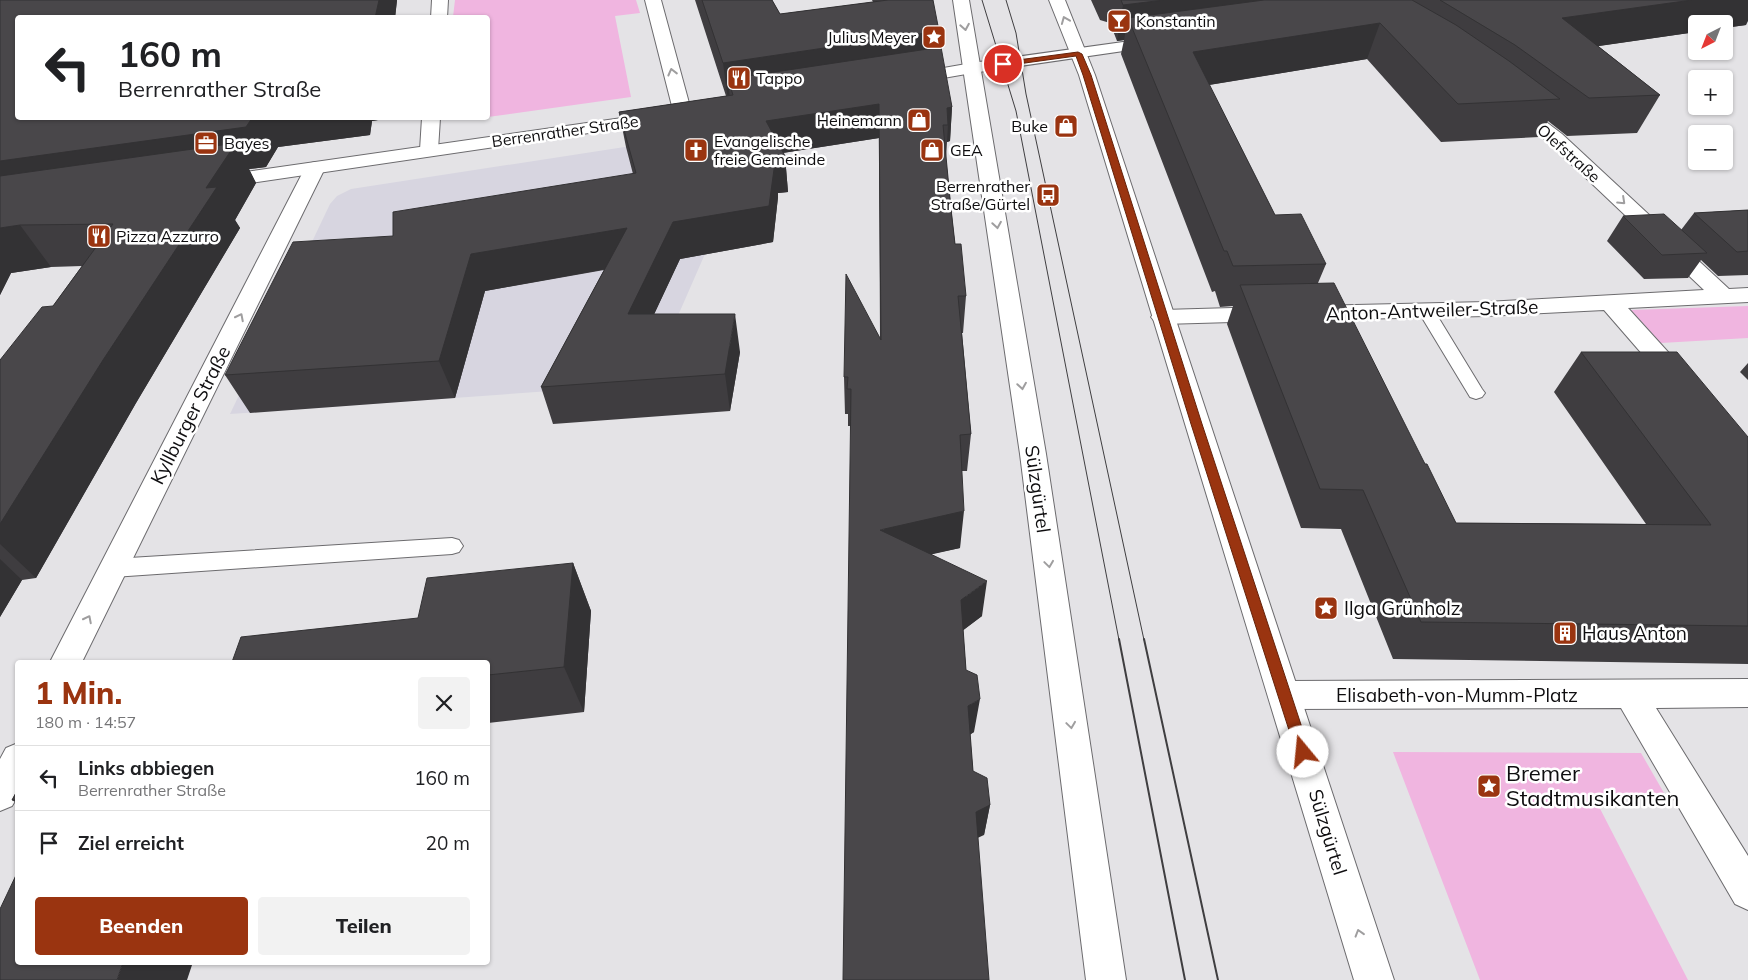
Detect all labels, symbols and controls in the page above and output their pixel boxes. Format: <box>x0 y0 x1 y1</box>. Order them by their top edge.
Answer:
bar icon: Konstantin <box>1106 8 1132 34</box>
place label: Konstantin <box>1136 11 1216 31</box>
north arrow <box>1688 15 1732 60</box>
map controls <box>1688 15 1733 170</box>
one-way arrow <box>1061 17 1071 25</box>
one-way arrow <box>960 23 970 32</box>
place icon: Julius Meyer <box>921 24 947 50</box>
place label: Julius Meyer <box>827 27 916 47</box>
text: 160 m <box>118 32 222 76</box>
icon: left <box>35 35 100 100</box>
pin <box>982 43 1024 85</box>
icon: arrive <box>989 50 1017 78</box>
restaurant icon: Tappo <box>726 65 752 91</box>
one-way arrow <box>667 67 678 76</box>
place label: Tappo <box>756 68 802 88</box>
button: + <box>1688 70 1733 115</box>
text: Berrenrather Straße <box>118 75 321 103</box>
shop icon: Heinemann <box>906 107 932 133</box>
place label: Heinemann <box>817 110 902 130</box>
street label: Berrenrather Straße <box>490 111 640 151</box>
shop icon: Buke <box>1053 113 1079 139</box>
place label: Buke <box>1011 116 1048 136</box>
street label: Olefstraße <box>1533 120 1605 186</box>
button: − <box>1688 125 1733 170</box>
office icon: Bayes <box>193 130 219 156</box>
place label: Evangelische freie Gemeinde <box>714 131 825 169</box>
place label: Bayes <box>224 133 269 153</box>
church icon: Evangelische freie Gemeinde <box>683 137 709 163</box>
shop icon: GEA <box>919 137 945 163</box>
place label: GEA <box>950 140 983 160</box>
place label: Berrenrather Straße/Gürtel <box>931 176 1030 214</box>
bus stop icon: Berrenrather Straße/Gürtel <box>1035 182 1061 208</box>
one-way arrow <box>1616 195 1625 204</box>
one-way arrow <box>991 221 1001 230</box>
restaurant icon: Pizza Azzurro <box>86 223 112 249</box>
place label: Pizza Azzurro <box>116 226 219 246</box>
street label: Anton-Antweiler-Straße <box>1325 294 1539 326</box>
one-way arrow <box>233 314 243 323</box>
street label: Kyllburger Straße <box>145 342 235 488</box>
one-way arrow <box>1017 382 1027 390</box>
street label: Sülzgürtel <box>1020 444 1056 534</box>
one-way arrow <box>1043 560 1053 568</box>
place icon: Ilga Grünholz <box>1313 595 1339 621</box>
place label: Ilga Grünholz <box>1344 596 1461 620</box>
one-way arrow <box>82 615 92 624</box>
building icon: Haus Anton <box>1552 620 1578 646</box>
place label: Haus Anton <box>1582 621 1687 645</box>
text: 1 Min. <box>35 674 122 712</box>
button: close <box>418 677 470 729</box>
street label: Elisabeth-von-Mumm-Platz <box>1336 683 1578 707</box>
text: 180 m · 14:57 <box>35 712 136 732</box>
one-way arrow <box>1065 721 1076 729</box>
position arrow <box>1276 725 1328 777</box>
text: Links abbiegen <box>78 756 215 780</box>
place label: Bremer Stadtmusikanten <box>1506 759 1679 812</box>
icon: left <box>35 764 63 792</box>
text: 160 m <box>414 766 470 790</box>
place icon: Bremer Stadtmusikanten <box>1476 773 1502 799</box>
text: Berrenrather Straße <box>78 780 226 800</box>
street label: Sülzgürtel <box>1304 786 1352 878</box>
icon: arrive <box>35 829 63 857</box>
text: Ziel erreicht <box>78 831 184 855</box>
text: 20 m <box>426 831 470 855</box>
button: Beenden <box>35 897 248 955</box>
button: Teilen <box>258 897 470 955</box>
one-way arrow <box>1355 930 1365 938</box>

